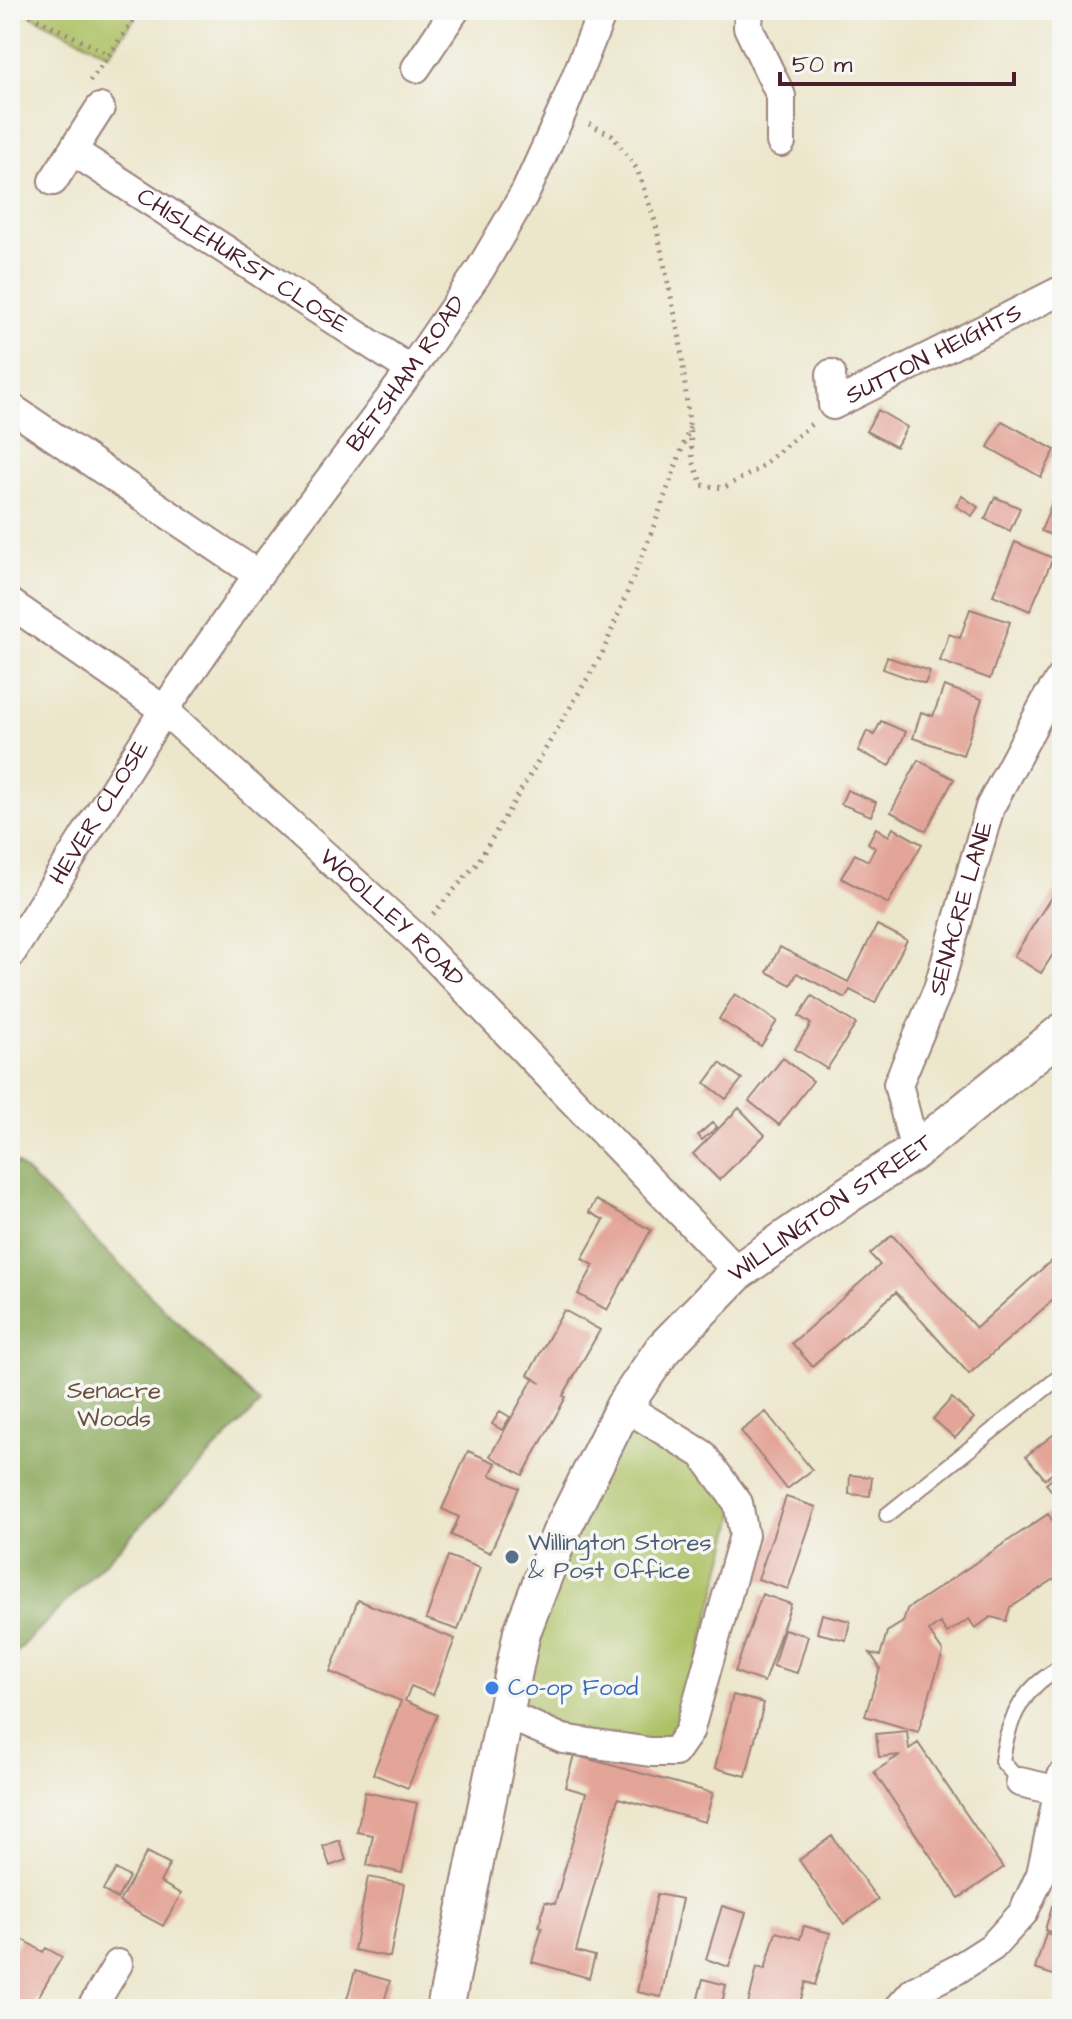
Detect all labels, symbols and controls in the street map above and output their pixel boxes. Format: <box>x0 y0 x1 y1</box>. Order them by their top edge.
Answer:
scale bar <box>780 36 1014 86</box>
text: 50 m <box>792 48 853 82</box>
street label: CHISLEHURST CLOSE <box>130 180 355 342</box>
street label: BETSHAM ROAD <box>339 289 474 459</box>
street label: SUTTON HEIGHTS <box>840 296 1028 413</box>
street label: HEVER CLOSE <box>41 734 157 891</box>
street label: SENACRE LANE <box>920 818 1002 999</box>
street label: WOOLLEY ROAD <box>311 841 472 995</box>
street label: WILLINGTON STREET <box>722 1126 940 1291</box>
park label: Senacre Woods <box>67 1374 161 1436</box>
place label: Willington Stores & Post Office <box>528 1526 711 1588</box>
marker: Willington Stores & Post Office <box>503 1548 521 1566</box>
place label: Co-op Food <box>508 1671 638 1705</box>
marker: Co-op Food <box>483 1679 501 1697</box>

